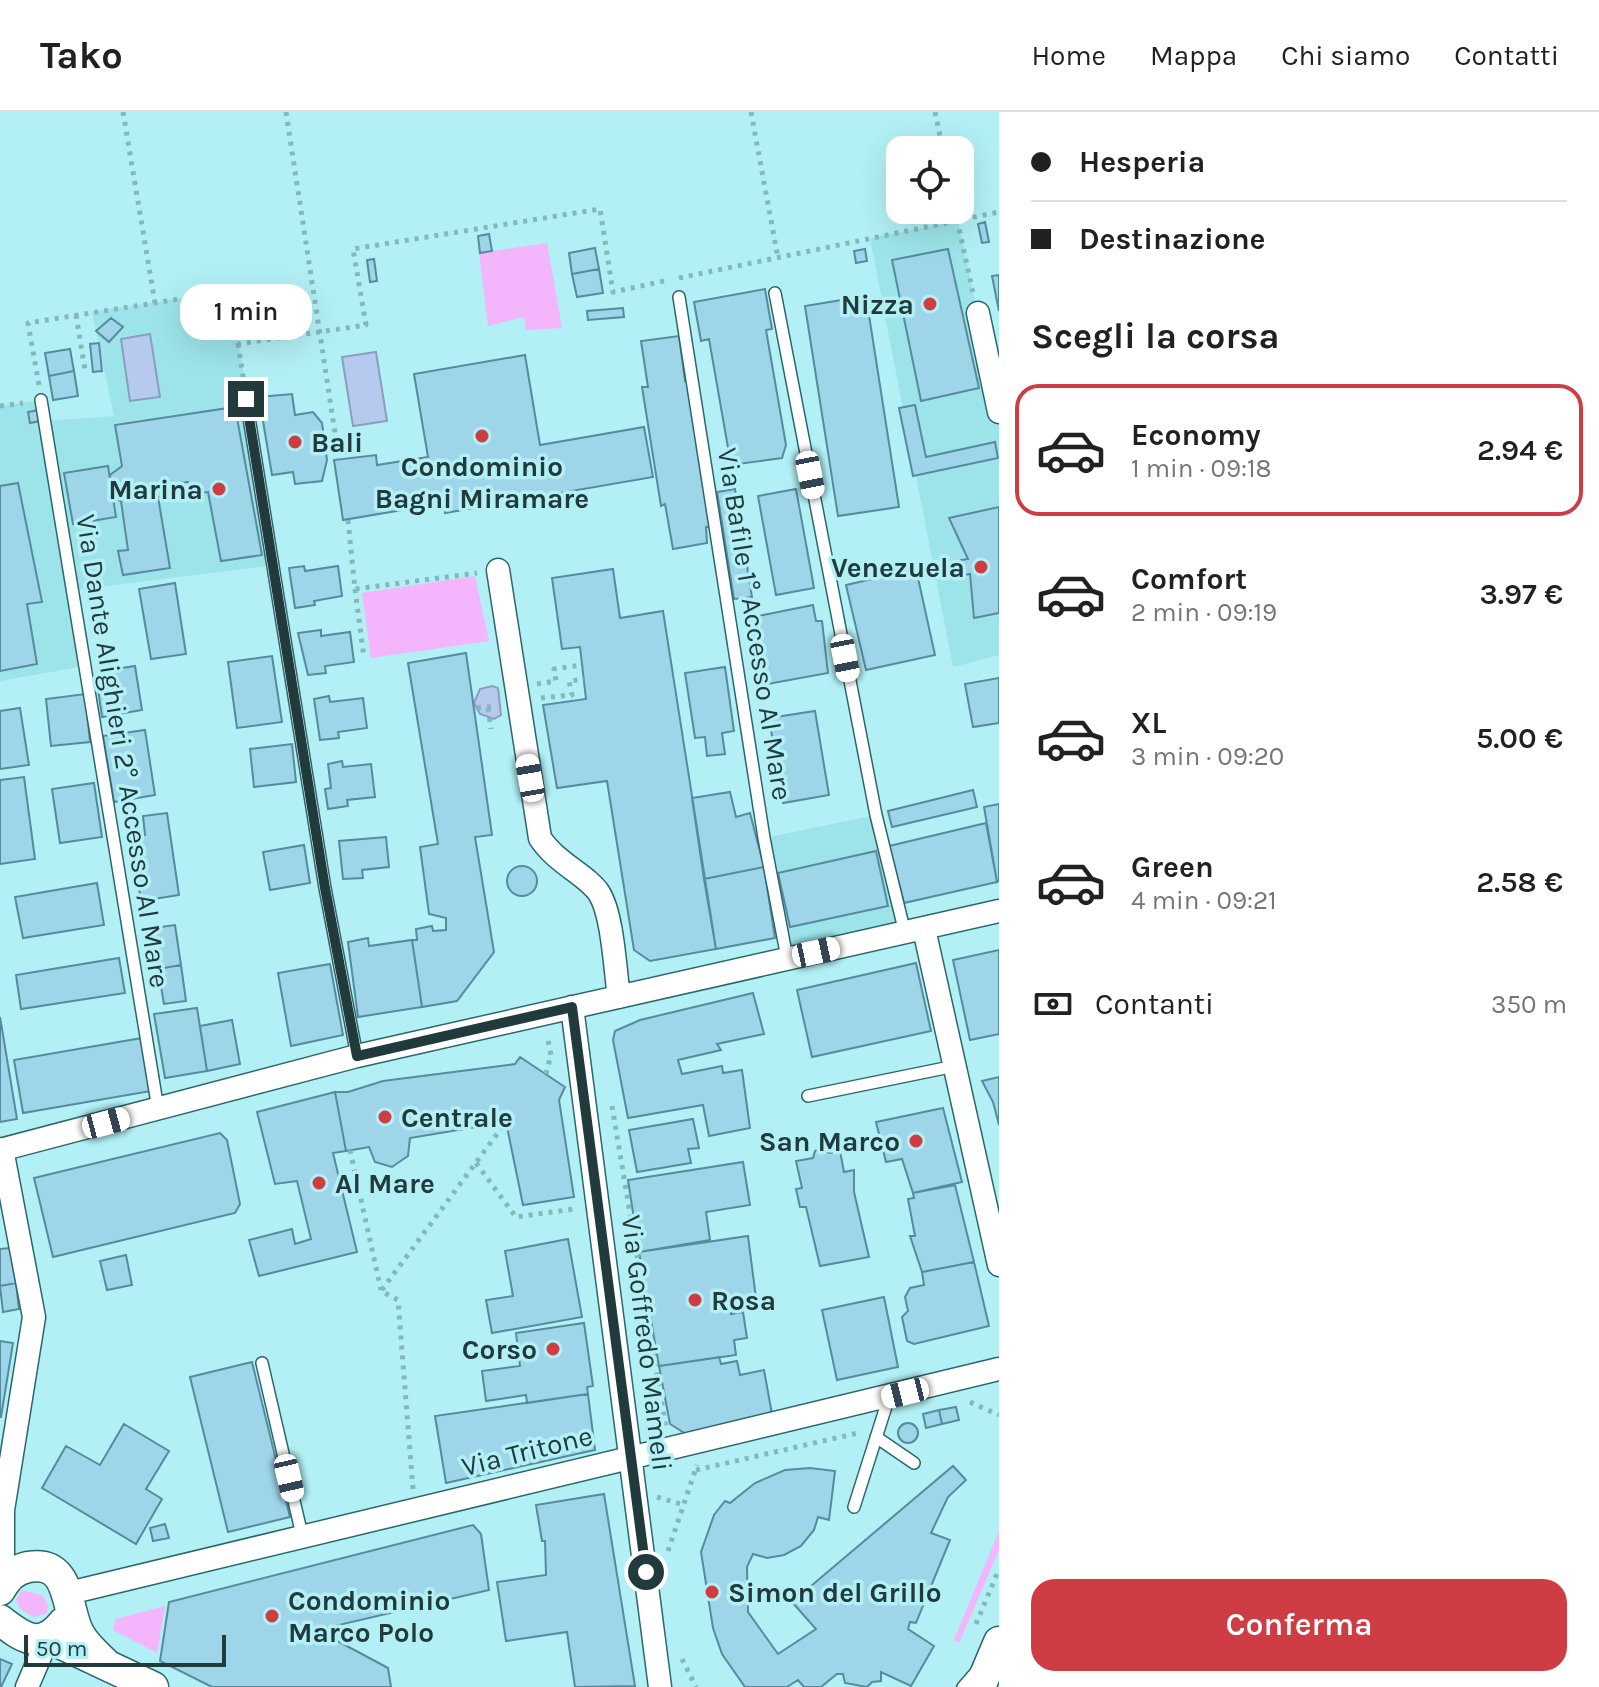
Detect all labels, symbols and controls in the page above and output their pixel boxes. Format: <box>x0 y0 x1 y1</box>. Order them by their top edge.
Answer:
text: Tako <box>40 33 123 78</box>
text: Home <box>1031 39 1106 72</box>
text: Mappa <box>1150 39 1237 72</box>
text: Chi siamo <box>1281 39 1410 72</box>
text: Contatti <box>1454 39 1559 72</box>
map controls <box>886 136 974 224</box>
button: locate <box>886 136 974 224</box>
text: Hesperia <box>1079 144 1205 180</box>
text: Destinazione <box>1079 221 1266 257</box>
callout: 1 min <box>180 283 312 339</box>
place label: Nizza <box>841 288 914 321</box>
marker: Nizza <box>921 295 939 313</box>
text: 1 min <box>214 296 278 327</box>
text: Scegli la corsa <box>1031 315 1280 357</box>
route end <box>228 381 264 417</box>
icon: car <box>1035 414 1107 486</box>
text: Economy <box>1131 417 1261 453</box>
place label: Bali <box>311 426 363 459</box>
marker: Condominio Bagni Miramare <box>473 427 491 445</box>
text: 2.94 € <box>1477 432 1563 468</box>
marker: Bali <box>286 433 304 451</box>
street label: Via Bafile 1° Accesso Al Mare <box>711 446 799 802</box>
car <box>794 449 826 501</box>
place label: Condominio Bagni Miramare <box>375 450 589 515</box>
text: 1 min · 09:18 <box>1131 453 1272 484</box>
place label: Marina <box>108 473 203 506</box>
marker: Marina <box>210 480 228 498</box>
street label: Via Dante Alighieri 2° Accesso Al Mare <box>69 512 177 990</box>
place label: Venezuela <box>831 551 965 584</box>
marker: Venezuela <box>972 558 990 576</box>
icon: car <box>1035 558 1107 630</box>
text: Comfort <box>1131 561 1247 597</box>
text: 3.97 € <box>1479 576 1563 612</box>
text: 2 min · 09:19 <box>1131 597 1277 628</box>
car <box>829 632 861 684</box>
icon: car <box>1035 702 1107 774</box>
text: XL <box>1131 705 1166 741</box>
text: 5.00 € <box>1476 720 1563 756</box>
text: 3 min · 09:20 <box>1131 741 1284 772</box>
car <box>514 752 546 804</box>
icon: car <box>1035 846 1107 918</box>
text: Green <box>1131 849 1214 885</box>
text: 2.58 € <box>1476 864 1563 900</box>
text: 4 min · 09:21 <box>1131 885 1277 916</box>
car <box>790 935 842 969</box>
icon: cash <box>1031 982 1075 1026</box>
text: Contanti <box>1095 986 1214 1022</box>
text: 350 m <box>1491 989 1567 1020</box>
place label: Centrale <box>401 1101 513 1134</box>
car <box>80 1105 132 1141</box>
marker: Centrale <box>376 1108 394 1126</box>
place label: San Marco <box>759 1125 900 1158</box>
marker: San Marco <box>907 1132 925 1150</box>
place label: Al Mare <box>335 1167 435 1200</box>
marker: Al Mare <box>310 1174 328 1192</box>
street label: Via Goffredo Mameli <box>615 1213 679 1473</box>
place label: Rosa <box>711 1284 776 1317</box>
marker: Rosa <box>686 1291 704 1309</box>
place label: Corso <box>462 1333 537 1366</box>
marker: Corso <box>544 1340 562 1358</box>
car <box>879 1376 931 1410</box>
street label: Via Tritone <box>458 1419 596 1483</box>
car <box>272 1452 306 1504</box>
route start <box>628 1554 664 1590</box>
place label: Simon del Grillo <box>728 1576 942 1609</box>
button: Conferma <box>1031 1579 1567 1671</box>
marker: Simon del Grillo <box>703 1583 721 1601</box>
place label: Condominio Marco Polo <box>288 1584 450 1649</box>
marker: Condominio Marco Polo <box>263 1607 281 1625</box>
scale bar <box>24 1631 226 1667</box>
text: 50 m <box>36 1636 87 1662</box>

